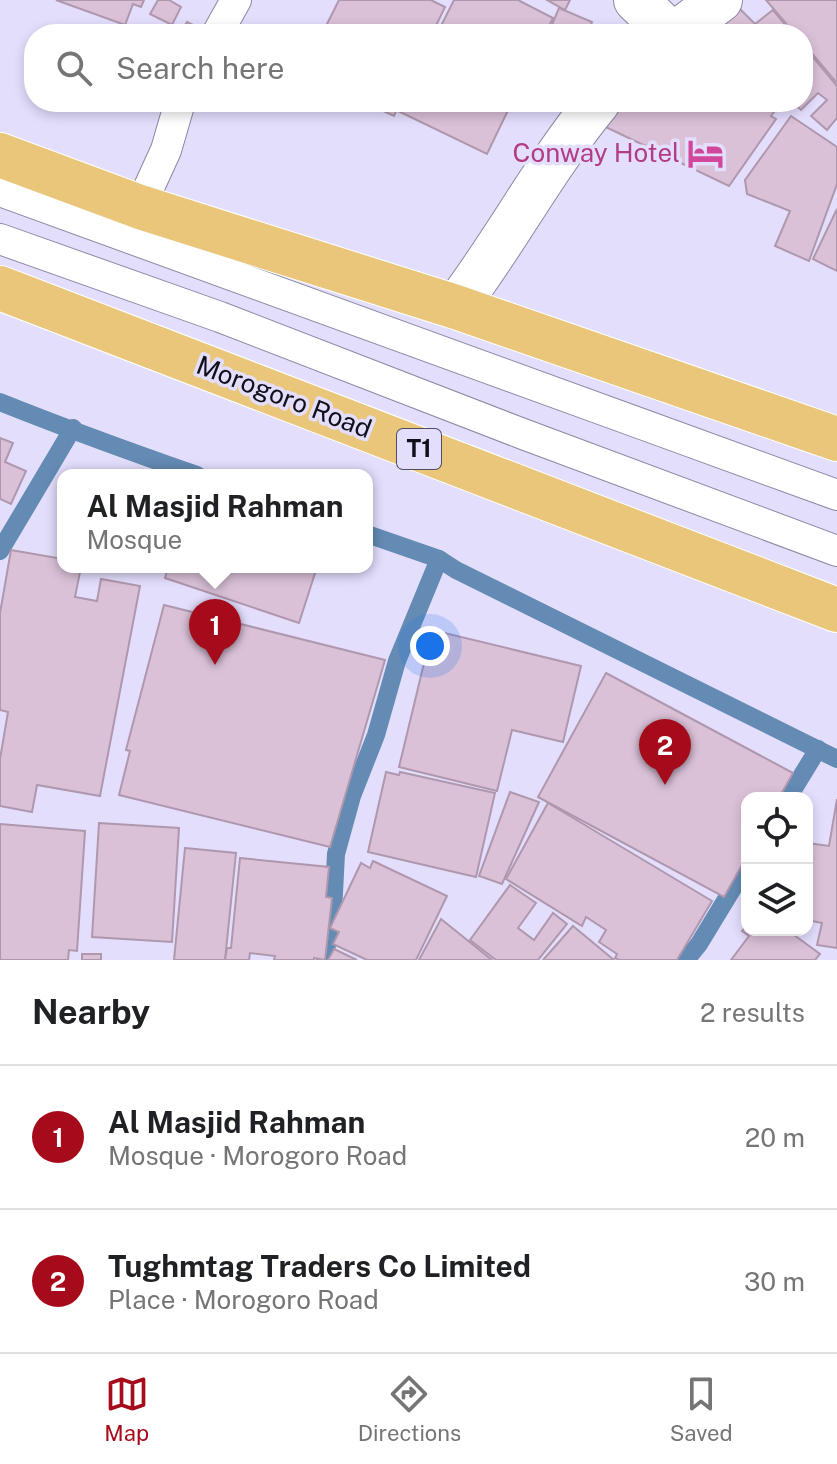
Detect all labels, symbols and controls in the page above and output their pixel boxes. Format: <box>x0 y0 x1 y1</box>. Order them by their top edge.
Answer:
search box <box>24 24 813 112</box>
icon: search <box>52 46 96 90</box>
text: Search here <box>116 50 284 86</box>
hotel icon: Conway Hotel <box>687 134 725 172</box>
place label: Conway Hotel <box>513 137 680 168</box>
street label: Morogoro Road <box>192 349 376 444</box>
road number: T1 <box>397 429 441 469</box>
popup <box>57 469 373 573</box>
text: Al Masjid Rahman <box>86 488 344 524</box>
text: Mosque <box>86 524 182 555</box>
pin: 1 <box>189 599 241 665</box>
your location <box>410 626 450 666</box>
pin: 2 <box>639 719 691 785</box>
map controls <box>741 792 813 936</box>
button: locate <box>741 792 813 864</box>
button: layers <box>741 864 813 936</box>
text: Nearby <box>32 992 150 1032</box>
text: 2 results <box>700 997 805 1028</box>
text: Al Masjid Rahman <box>108 1104 365 1140</box>
text: 1 <box>52 1122 64 1153</box>
text: 20 m <box>745 1122 805 1153</box>
text: Mosque · Morogoro Road <box>108 1140 407 1171</box>
text: Tughmtag Traders Co Limited <box>108 1248 531 1284</box>
text: 2 <box>50 1266 66 1297</box>
text: 30 m <box>744 1266 805 1297</box>
text: Place · Morogoro Road <box>108 1284 379 1315</box>
tab: Map <box>104 1372 149 1446</box>
tab: Directions <box>358 1372 461 1446</box>
tab: Saved <box>670 1372 733 1446</box>

